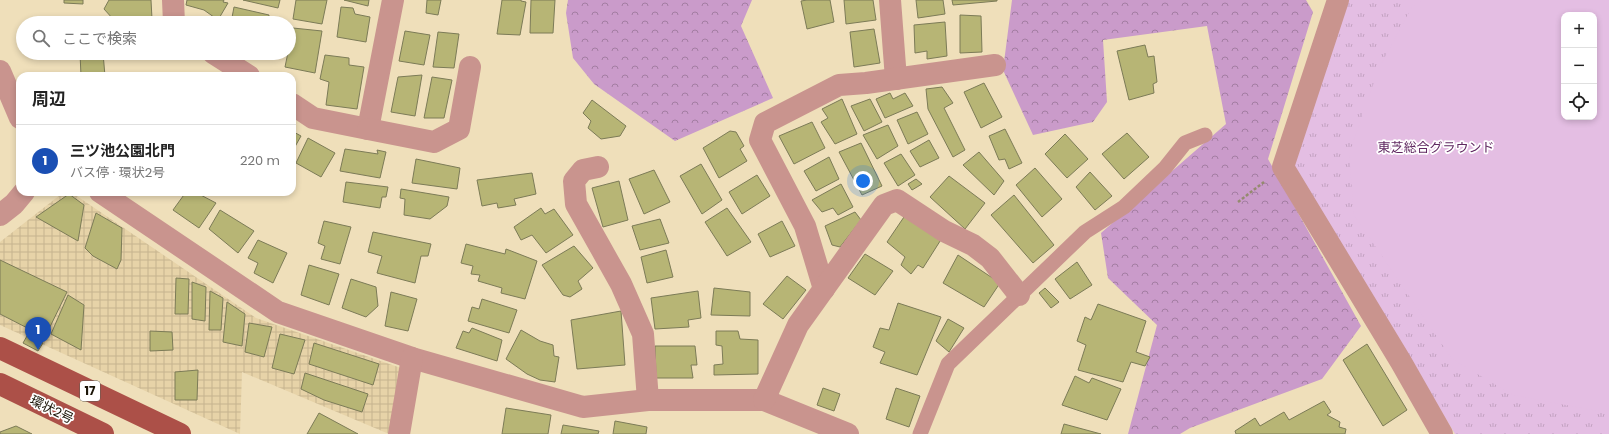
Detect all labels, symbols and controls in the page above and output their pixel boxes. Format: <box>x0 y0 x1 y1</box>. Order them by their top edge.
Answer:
map controls <box>1561 12 1597 120</box>
button: + <box>1561 12 1597 48</box>
search box <box>16 16 296 60</box>
icon: search <box>30 27 52 49</box>
text: ここで検索 <box>62 28 137 49</box>
button: − <box>1561 48 1597 84</box>
button: locate <box>1561 84 1597 120</box>
text: 周辺 <box>32 87 66 111</box>
park label: 東芝総合グラウンド <box>1377 138 1495 157</box>
text: 三ツ池公園北門 <box>70 140 175 161</box>
text: 1 <box>43 151 47 170</box>
text: 220 m <box>240 151 280 170</box>
text: バス停 · 環状2号 <box>70 163 165 182</box>
your location <box>853 171 873 191</box>
pin: 1 <box>25 317 51 350</box>
road number: 17 <box>80 381 100 401</box>
street label: 環状2号 <box>27 391 77 428</box>

